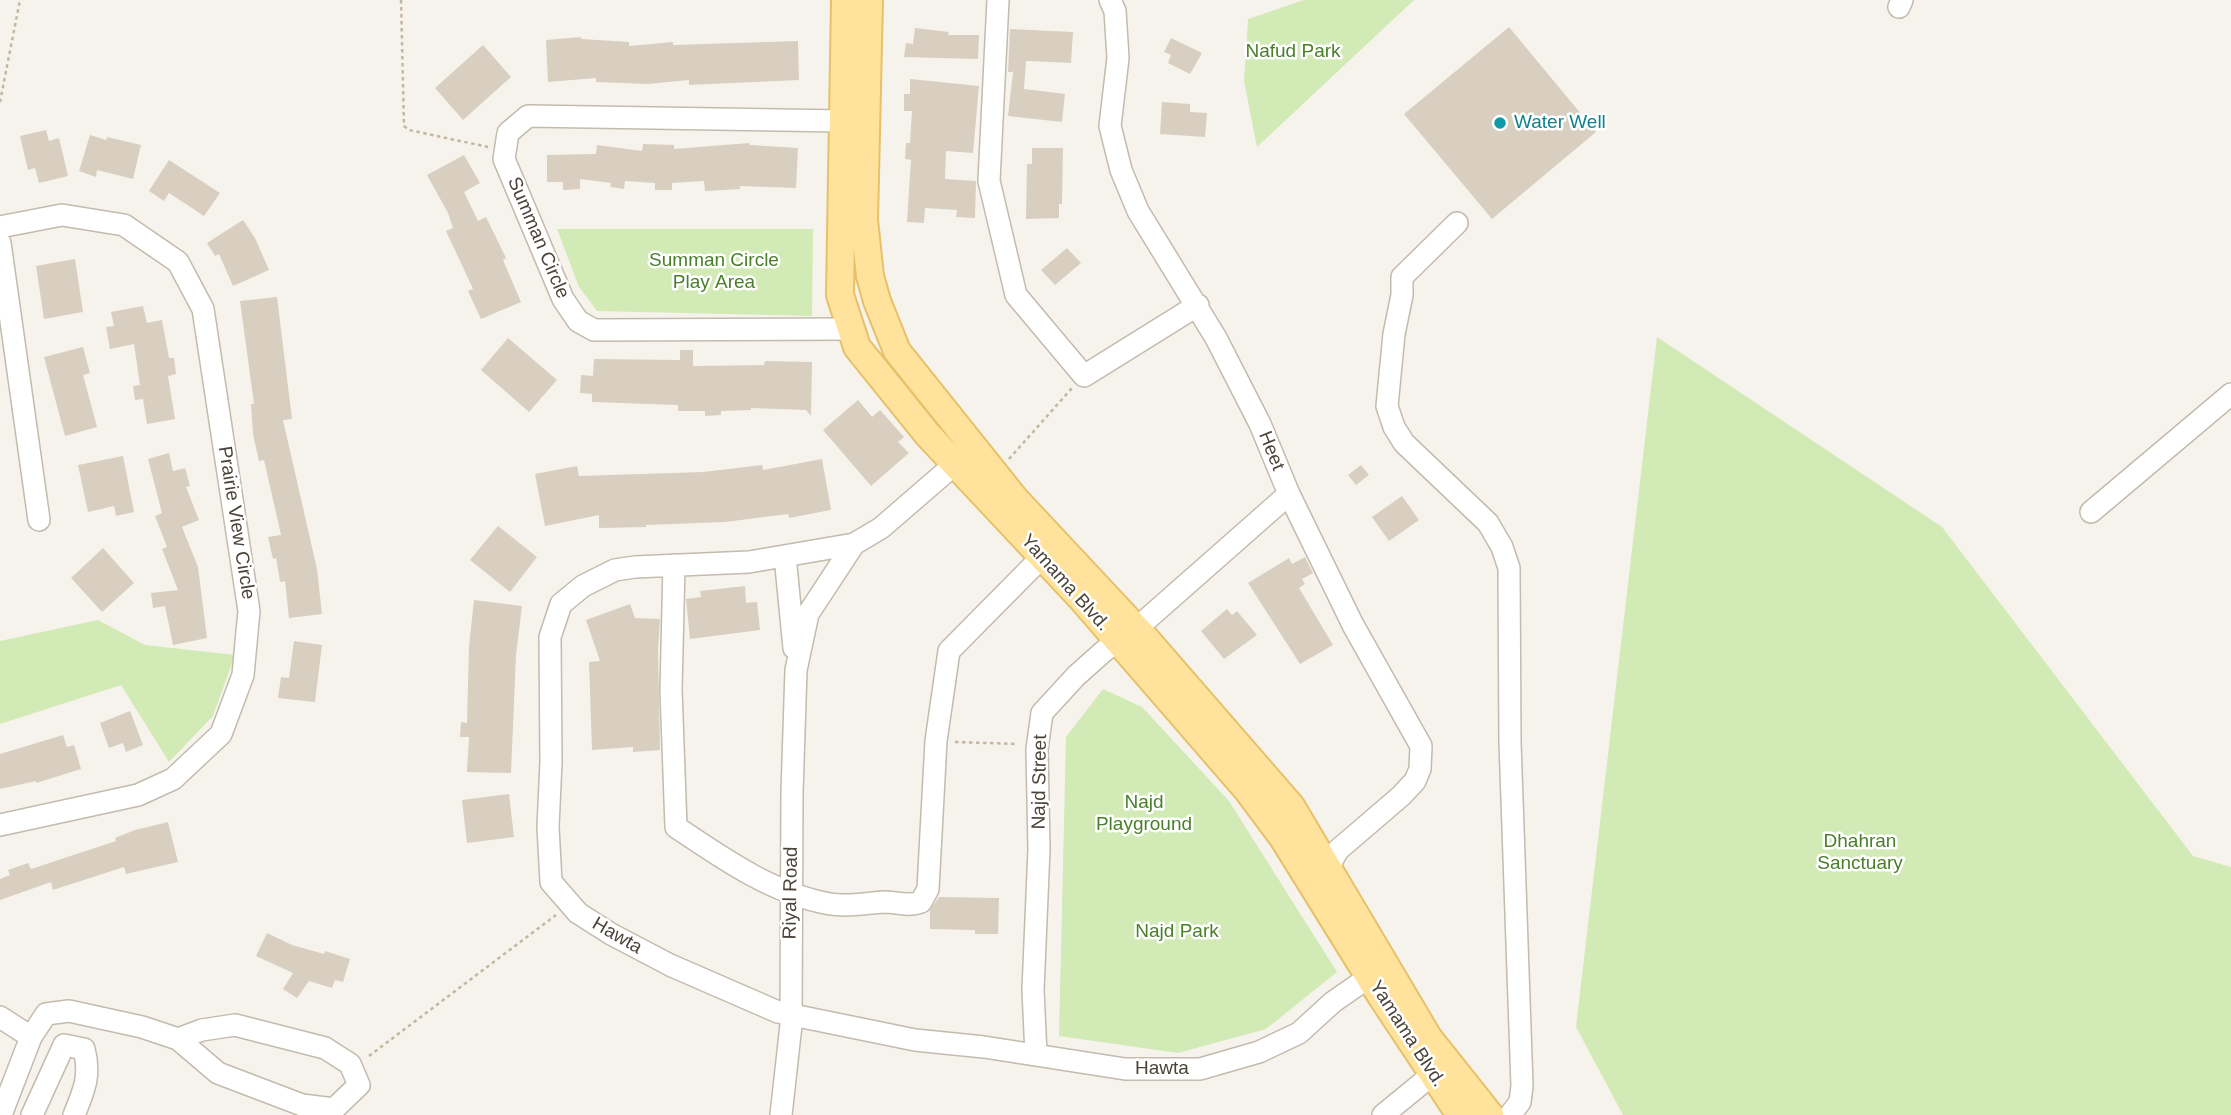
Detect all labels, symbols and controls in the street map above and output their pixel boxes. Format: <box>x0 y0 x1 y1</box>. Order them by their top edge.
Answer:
park label: Nafud Park <box>1245 41 1341 63</box>
place label: Water Well <box>1514 112 1606 134</box>
marker: Water Well <box>1492 115 1508 131</box>
street label: Summan Circle <box>502 174 574 302</box>
park label: Summan Circle Play Area <box>649 250 779 294</box>
street label: Heet <box>1253 428 1289 474</box>
street label: Prairie View Circle <box>213 445 259 601</box>
street label: Yamama Blvd. <box>1016 530 1114 636</box>
street label: Najd Street <box>1028 734 1052 830</box>
park label: Najd Playground <box>1096 792 1192 836</box>
park label: Dhahran Sanctuary <box>1817 831 1903 875</box>
street label: Riyal Road <box>779 846 803 940</box>
street label: Hawta <box>588 913 646 959</box>
park label: Najd Park <box>1135 921 1219 943</box>
street label: Yamama Blvd. <box>1364 977 1450 1091</box>
street label: Hawta <box>1135 1058 1189 1080</box>

